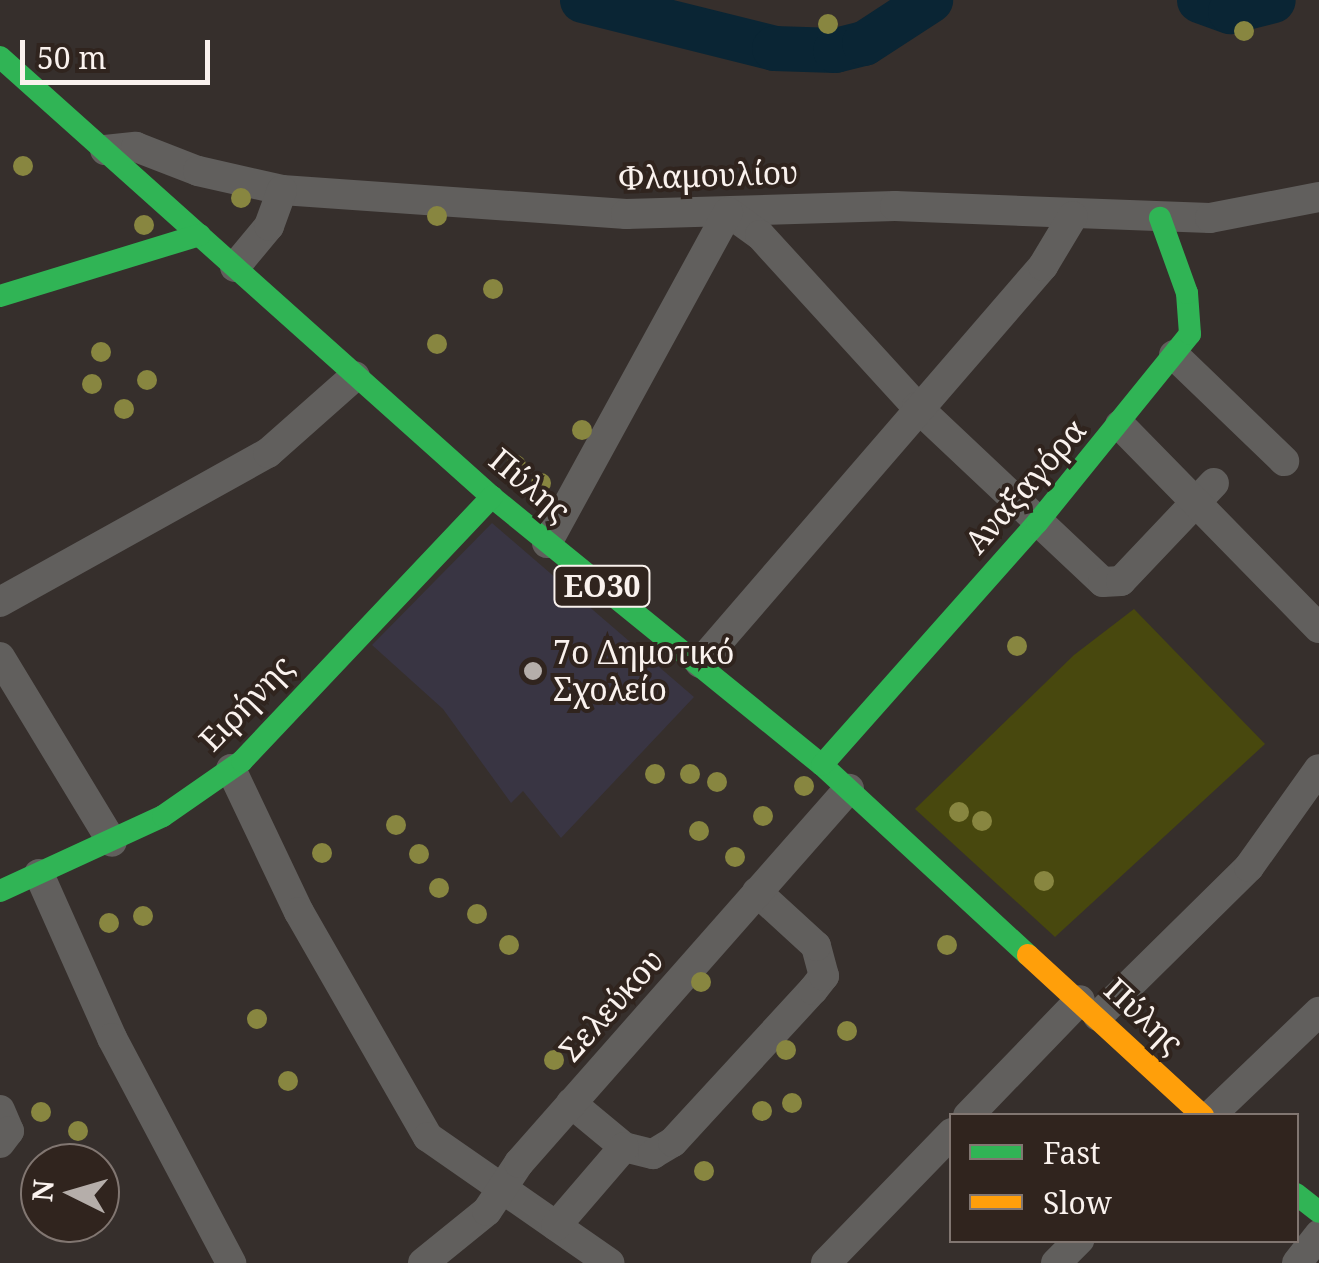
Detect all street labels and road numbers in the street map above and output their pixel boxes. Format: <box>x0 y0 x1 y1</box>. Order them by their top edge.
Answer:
street label: Φλαμουλίου <box>617 153 799 197</box>
street label: Αναξαγόρα <box>956 411 1094 561</box>
street label: Πύλης <box>482 440 578 530</box>
road number: ΕΟ30 <box>552 561 652 611</box>
street label: Ειρήνης <box>191 647 301 759</box>
street label: Σελεύκου <box>551 941 671 1069</box>
street label: Πύλης <box>1097 970 1191 1062</box>

